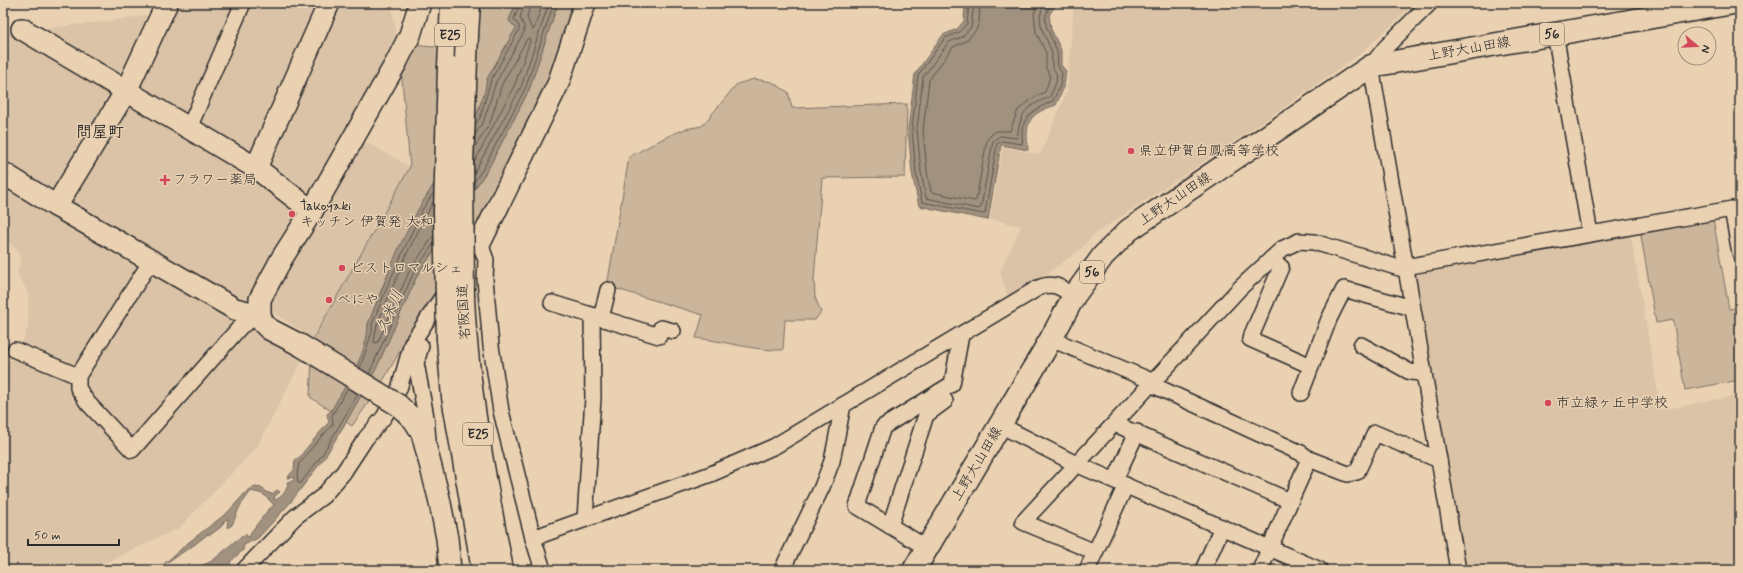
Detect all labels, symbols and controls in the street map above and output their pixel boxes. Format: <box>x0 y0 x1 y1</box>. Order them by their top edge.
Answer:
road number: 56 <box>1540 23 1564 45</box>
road number: E25 <box>435 24 465 46</box>
north arrow <box>1677 26 1717 66</box>
street label: 上野大山田線 <box>1426 33 1512 65</box>
text: N <box>1698 43 1713 55</box>
district label: 問屋町 <box>76 122 124 143</box>
place label: 県立伊賀白鳳高等学校 <box>1139 142 1279 160</box>
marker: 県立伊賀白鳳高等学校 <box>1126 146 1136 156</box>
street label: 上野大山田線 <box>1135 168 1215 230</box>
place label: フラワー薬局 <box>173 171 257 189</box>
marker: フラワー薬局 <box>160 175 170 185</box>
place label: Takoyaki キッチン 伊賀発 大和 <box>300 197 434 231</box>
marker: Takoyaki キッチン 伊賀発 大和 <box>287 209 297 219</box>
place label: ビストロマルシェ <box>350 259 463 277</box>
road number: 56 <box>1080 261 1104 283</box>
marker: ビストロマルシェ <box>337 263 347 273</box>
street label: 名阪国道 <box>454 284 474 340</box>
water label: 久米川 <box>372 287 408 337</box>
place label: べにや <box>337 291 379 309</box>
marker: べにや <box>324 295 334 305</box>
place label: 市立緑ヶ丘中学校 <box>1556 394 1668 412</box>
marker: 市立緑ヶ丘中学校 <box>1543 398 1553 408</box>
road number: E25 <box>463 423 493 445</box>
street label: 上野大山田線 <box>948 423 1006 505</box>
scale bar <box>28 521 119 547</box>
text: 50 m <box>34 528 61 544</box>

